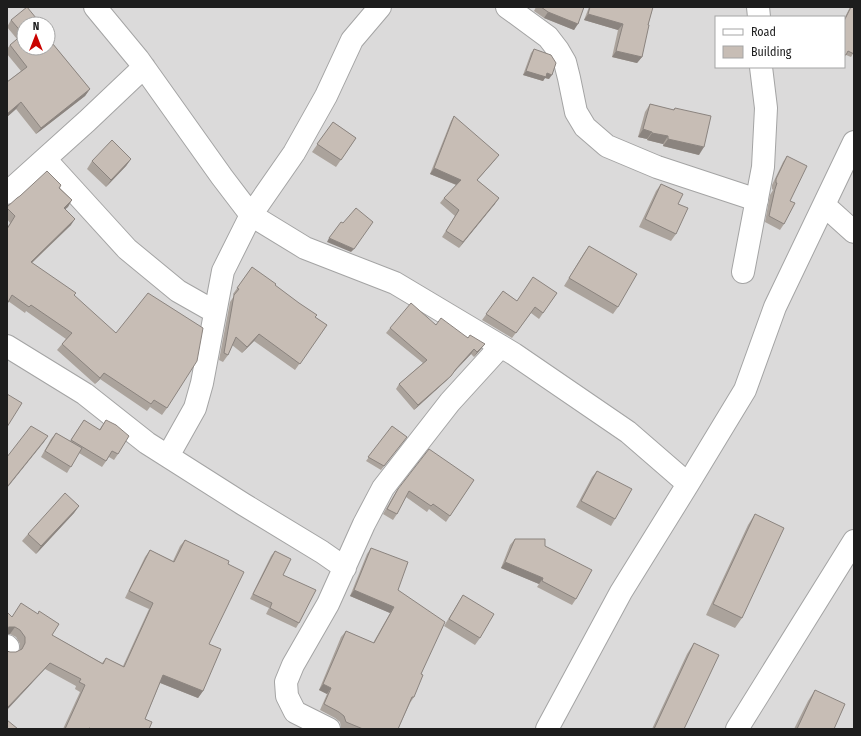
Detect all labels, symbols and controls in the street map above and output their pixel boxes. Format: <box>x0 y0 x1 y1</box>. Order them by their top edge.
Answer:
north arrow <box>16 16 56 56</box>
legend <box>715 16 845 68</box>
text: N <box>33 20 39 33</box>
text: Road <box>751 25 776 39</box>
text: Building <box>751 45 792 59</box>

